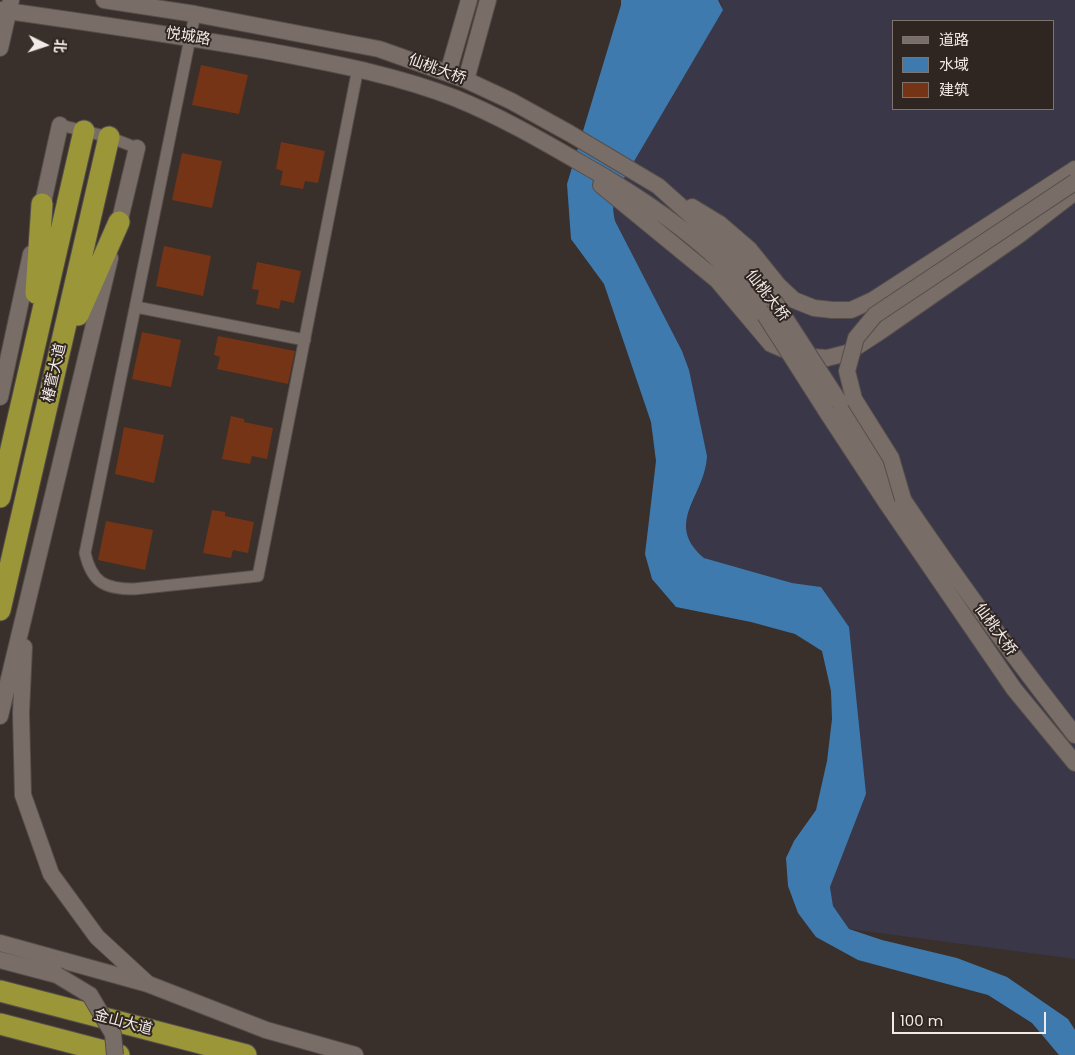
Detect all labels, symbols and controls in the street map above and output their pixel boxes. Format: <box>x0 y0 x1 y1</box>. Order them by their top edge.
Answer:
north arrow <box>20 20 70 70</box>
legend <box>892 20 1055 110</box>
street label: 悦城路 <box>164 25 212 49</box>
text: 道路 <box>939 29 969 50</box>
text: 北 <box>49 38 70 54</box>
street label: 仙桃大桥 <box>406 51 468 89</box>
text: 水域 <box>939 54 969 75</box>
text: 建筑 <box>939 79 969 100</box>
street label: 仙桃大桥 <box>741 267 793 325</box>
street label: 椿萱大道 <box>39 342 71 404</box>
street label: 仙桃大桥 <box>970 600 1020 660</box>
scale bar <box>895 1002 1049 1034</box>
street label: 金山大道 <box>92 1007 154 1039</box>
text: 100 m <box>900 1010 943 1031</box>

